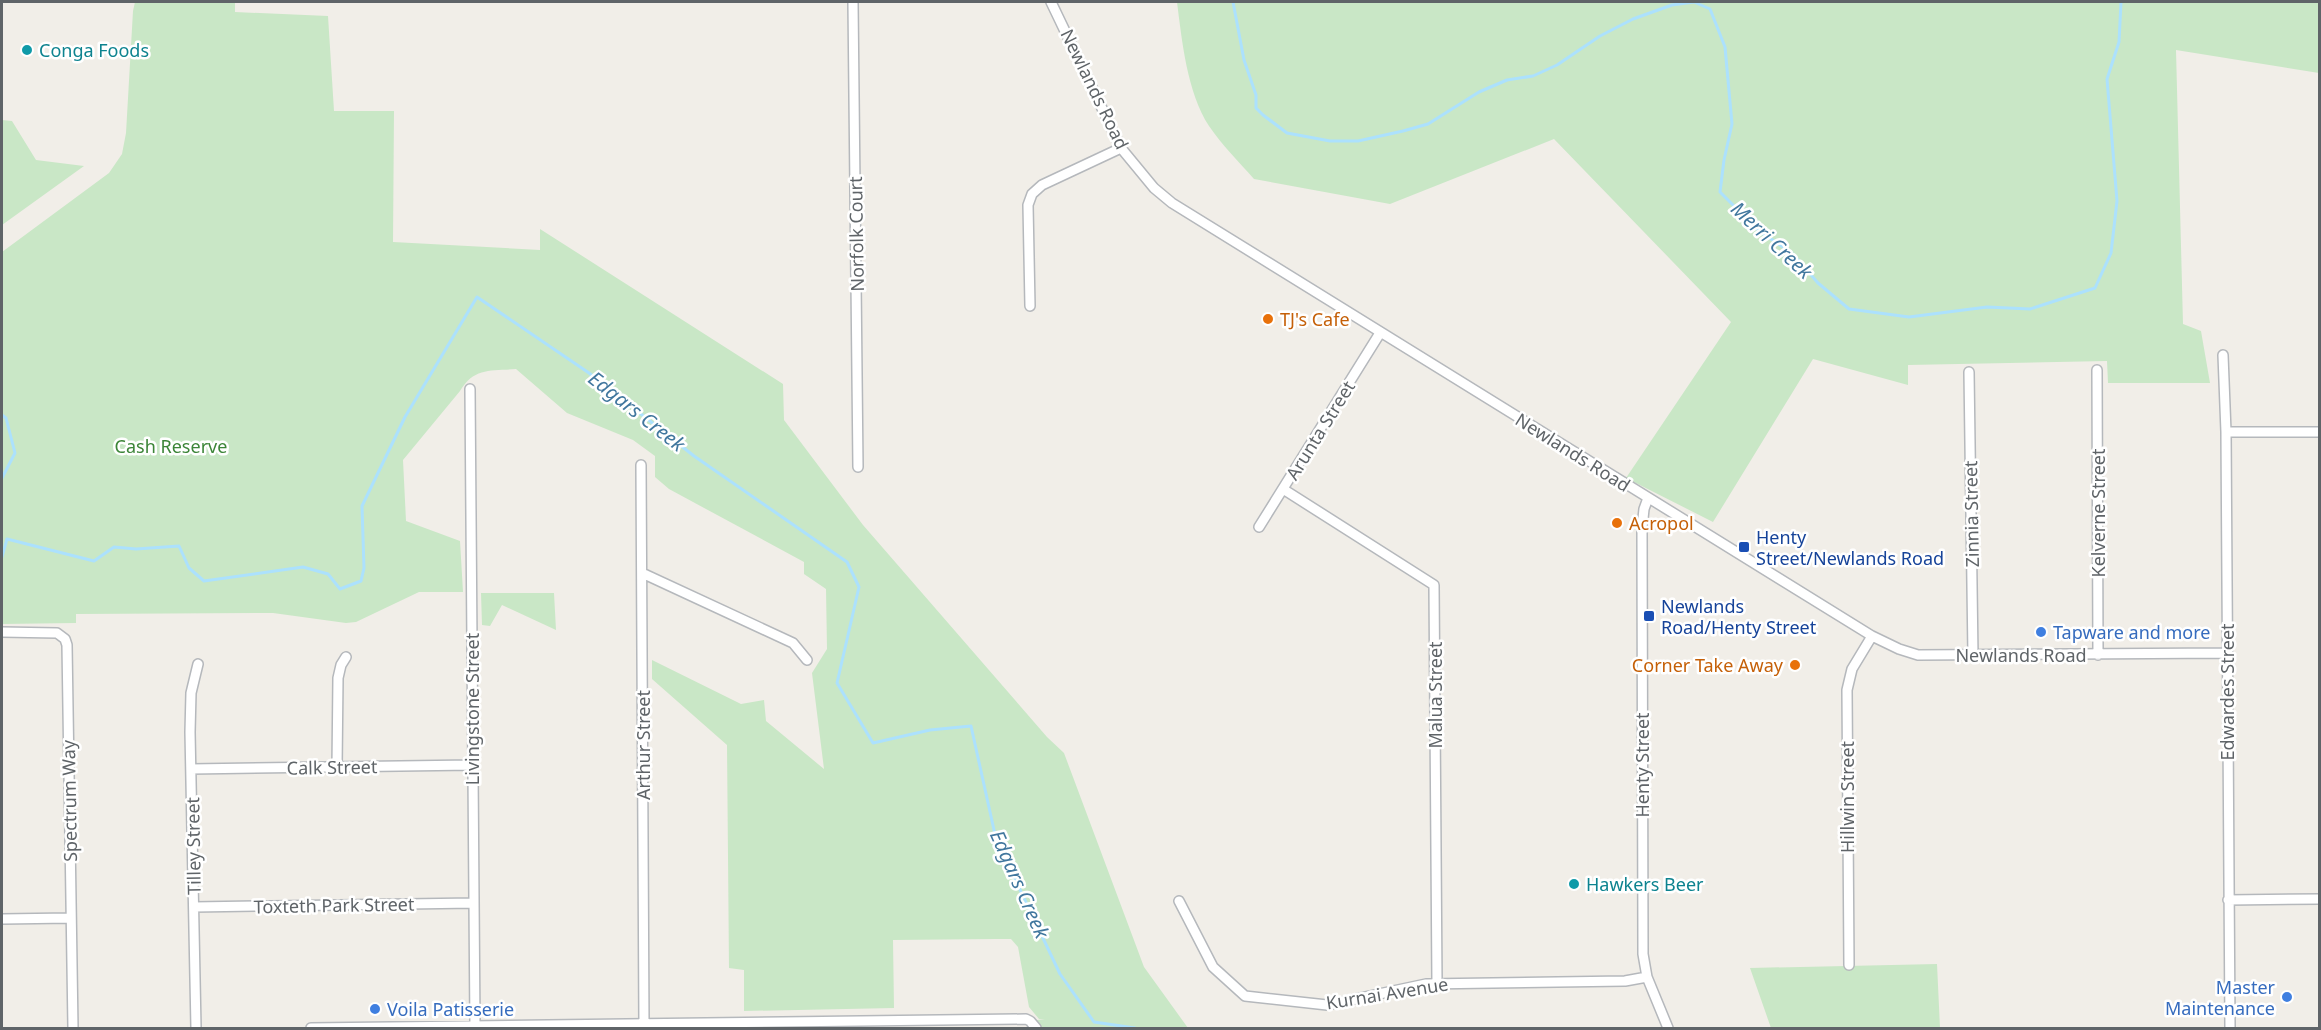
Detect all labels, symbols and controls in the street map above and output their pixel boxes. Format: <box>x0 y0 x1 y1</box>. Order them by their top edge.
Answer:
street label: Newlands Road <box>1055 25 1135 153</box>
place label: Conga Foods <box>39 38 149 62</box>
marker: Conga Foods <box>20 43 34 57</box>
street label: Norfolk Court <box>843 176 869 292</box>
water label: Merri Creek <box>1725 195 1819 285</box>
place label: TJ's Cafe <box>1280 307 1350 331</box>
marker: TJ's Cafe <box>1261 312 1275 326</box>
water label: Edgars Creek <box>583 365 692 458</box>
street label: Arunta Street <box>1280 375 1360 484</box>
street label: Newlands Road <box>1511 407 1635 497</box>
park label: Cash Reserve <box>115 434 227 458</box>
street label: Kelverne Street <box>2086 448 2110 577</box>
street label: Zinnia Street <box>1958 460 1984 568</box>
place label: Acropol <box>1629 511 1694 535</box>
marker: Acropol <box>1610 516 1624 530</box>
place label: Henty Street/Newlands Road <box>1756 525 1944 570</box>
marker: Henty Street/Newlands Road <box>1737 540 1751 554</box>
place label: Newlands Road/Henty Street <box>1661 594 1817 639</box>
marker: Newlands Road/Henty Street <box>1642 609 1656 623</box>
place label: Tapware and more <box>2053 620 2210 644</box>
street label: Edwardes Street <box>2215 623 2239 761</box>
marker: Tapware and more <box>2034 625 2048 639</box>
street label: Livingstone Street <box>460 632 484 785</box>
street label: Malua Street <box>1423 641 1447 749</box>
street label: Newlands Road <box>1955 643 2087 667</box>
place label: Corner Take Away <box>1632 653 1784 677</box>
marker: Corner Take Away <box>1788 658 1802 672</box>
street label: Arthur Street <box>631 689 655 800</box>
street label: Henty Street <box>1630 712 1654 818</box>
street label: Spectrum Way <box>56 739 82 862</box>
street label: Hillwin Street <box>1835 740 1859 853</box>
street label: Calk Street <box>286 754 378 780</box>
street label: Tilley Street <box>180 796 206 895</box>
water label: Edgars Creek <box>984 826 1056 943</box>
place label: Hawkers Beer <box>1586 872 1704 896</box>
marker: Hawkers Beer <box>1567 877 1581 891</box>
street label: Toxteth Park Street <box>253 892 415 918</box>
street label: Kurnai Avenue <box>1324 971 1450 1015</box>
place label: Master Maintenance <box>2165 975 2276 1020</box>
marker: Master Maintenance <box>2280 990 2294 1004</box>
place label: Voila Patisserie <box>387 997 514 1021</box>
marker: Voila Patisserie <box>368 1002 382 1016</box>

